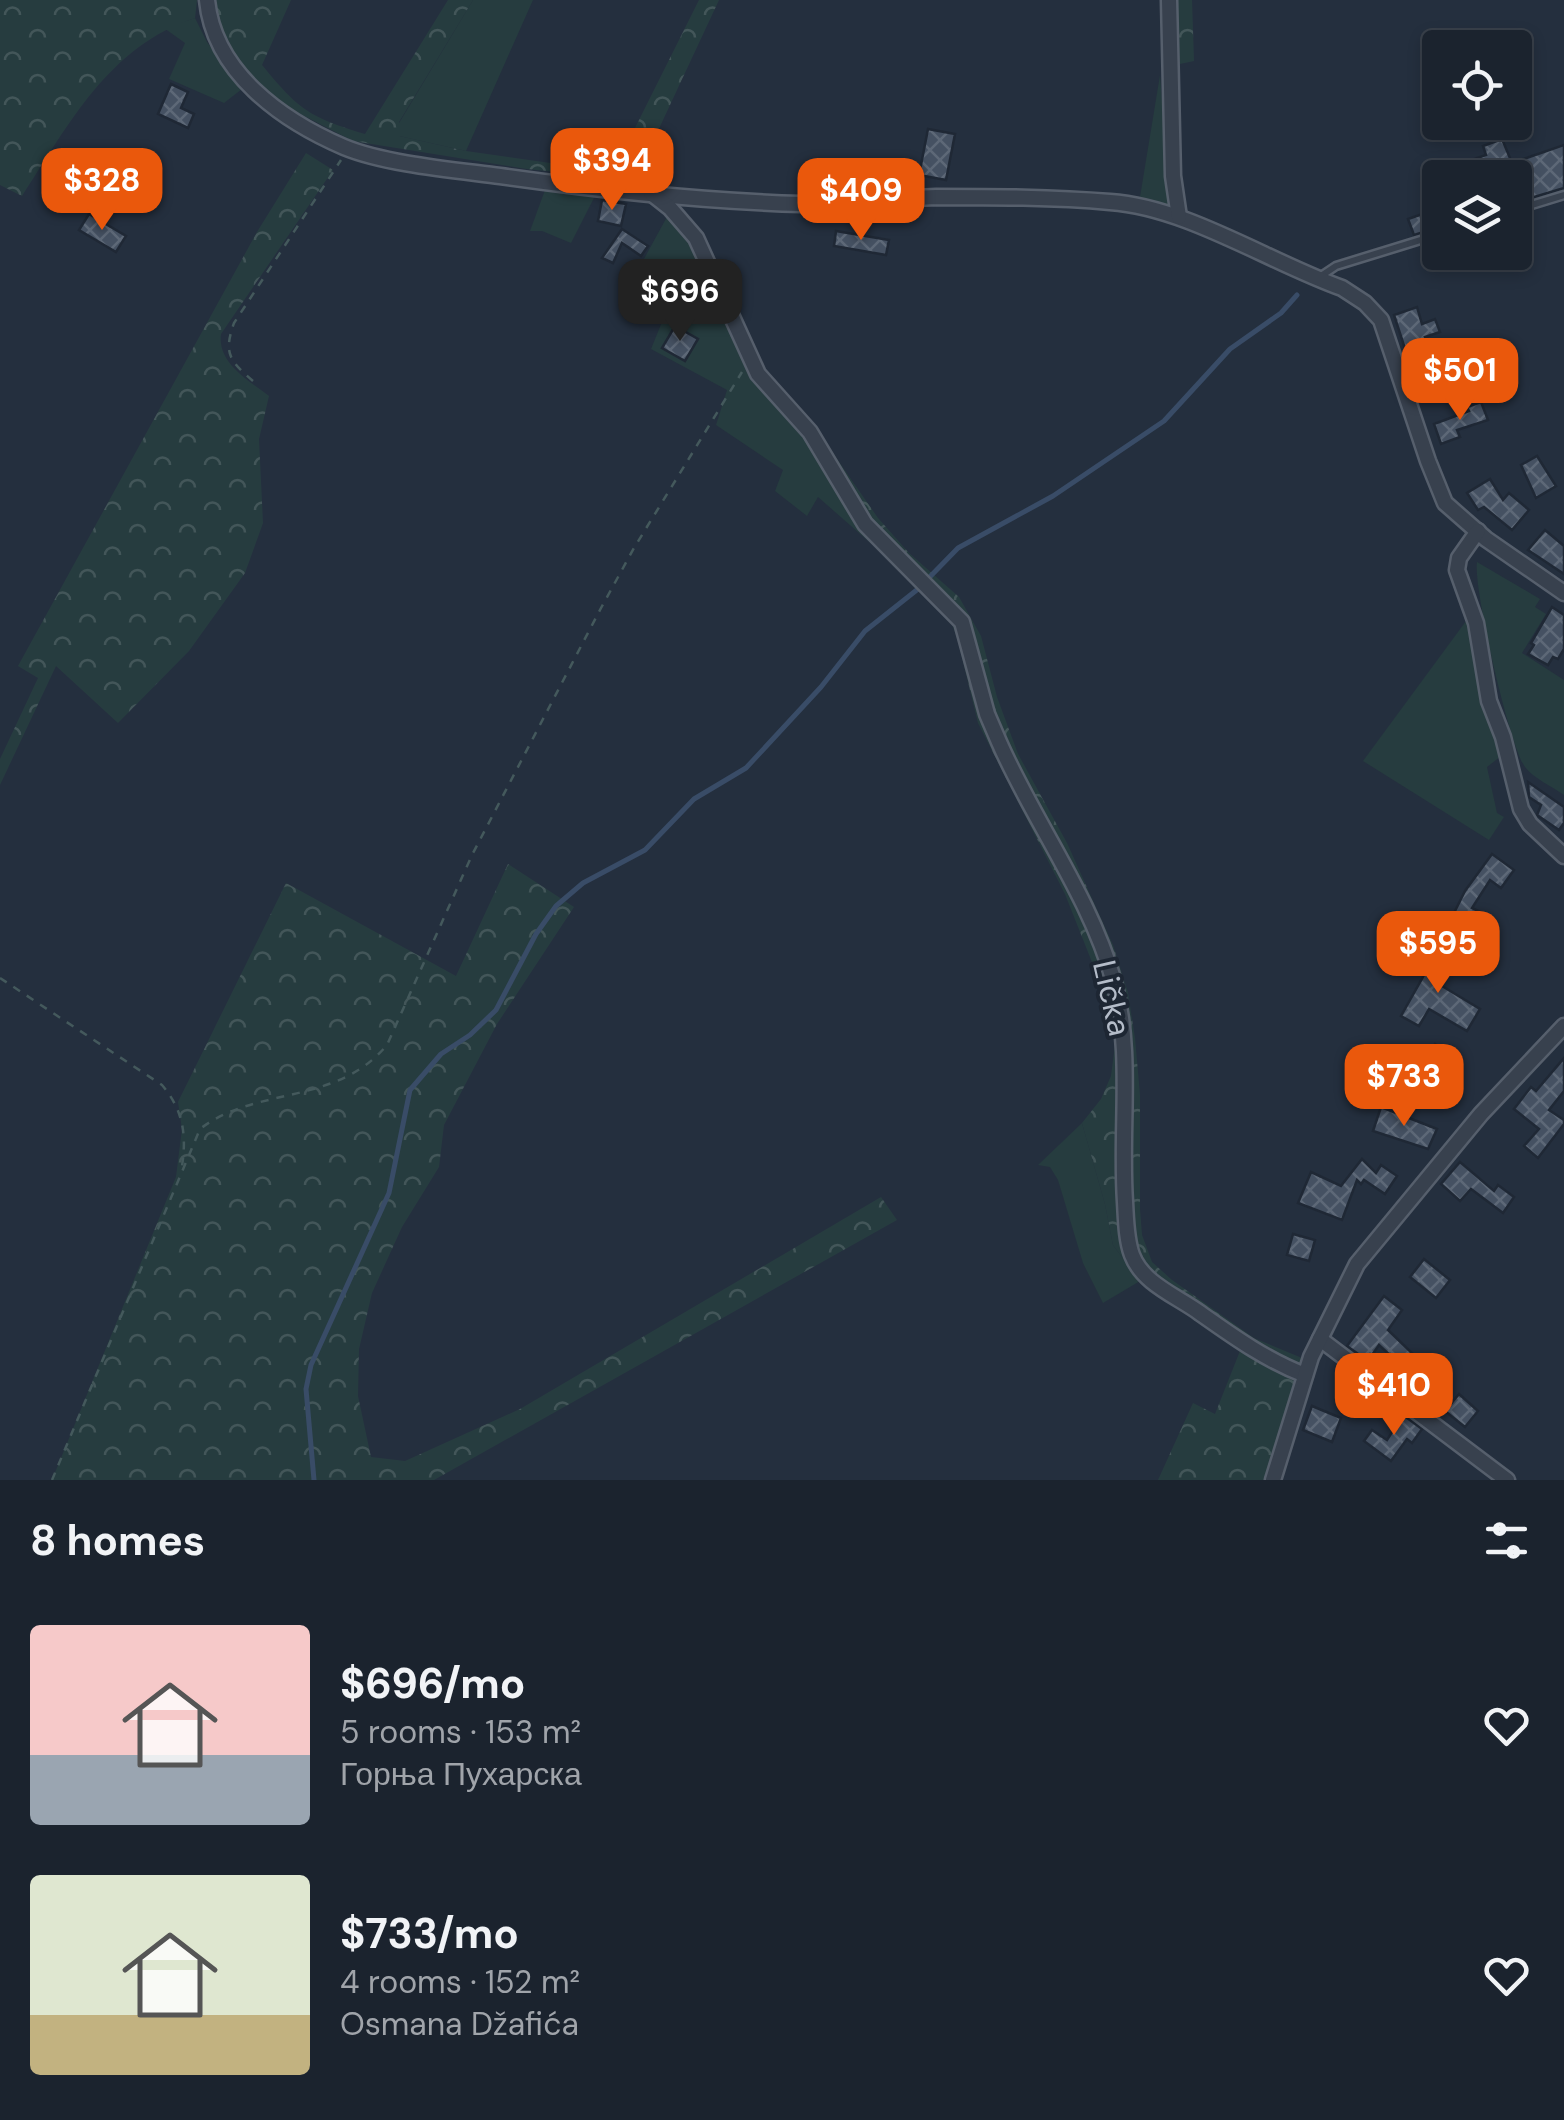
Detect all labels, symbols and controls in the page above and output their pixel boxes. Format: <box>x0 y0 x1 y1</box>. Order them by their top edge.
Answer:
map controls <box>1422 30 1532 270</box>
button: locate <box>1422 30 1532 140</box>
pin: $394 <box>553 128 671 213</box>
text: $394 <box>573 139 652 181</box>
pin: $328 <box>43 148 161 233</box>
pin: $409 <box>802 158 920 243</box>
text: $328 <box>63 159 141 201</box>
button: layers <box>1422 160 1532 270</box>
text: $409 <box>820 169 902 211</box>
pin: $696 <box>621 259 739 344</box>
text: $696 <box>640 270 720 312</box>
pin: $501 <box>1401 338 1519 423</box>
text: $501 <box>1423 349 1497 391</box>
pin: $595 <box>1379 911 1497 996</box>
text: $595 <box>1399 922 1477 964</box>
street label: Lička <box>1083 956 1141 1040</box>
pin: $733 <box>1345 1044 1463 1129</box>
text: $733 <box>1367 1055 1441 1097</box>
pin: $410 <box>1335 1353 1453 1438</box>
text: $410 <box>1357 1364 1431 1406</box>
text: 8 homes <box>30 1513 205 1568</box>
icon: filters <box>1479 1513 1534 1568</box>
text: $696/mo <box>340 1656 525 1711</box>
icon: home <box>110 1665 230 1785</box>
icon: heart <box>1479 1698 1534 1753</box>
text: 5 rooms · 153 m² <box>340 1711 581 1753</box>
text: Горња Пухарска <box>340 1753 582 1795</box>
text: $733/mo <box>340 1906 519 1961</box>
icon: home <box>110 1915 230 2035</box>
icon: heart <box>1479 1948 1534 2003</box>
text: 4 rooms · 152 m² <box>340 1961 580 2003</box>
text: Osmana Džafića <box>340 2003 579 2045</box>

